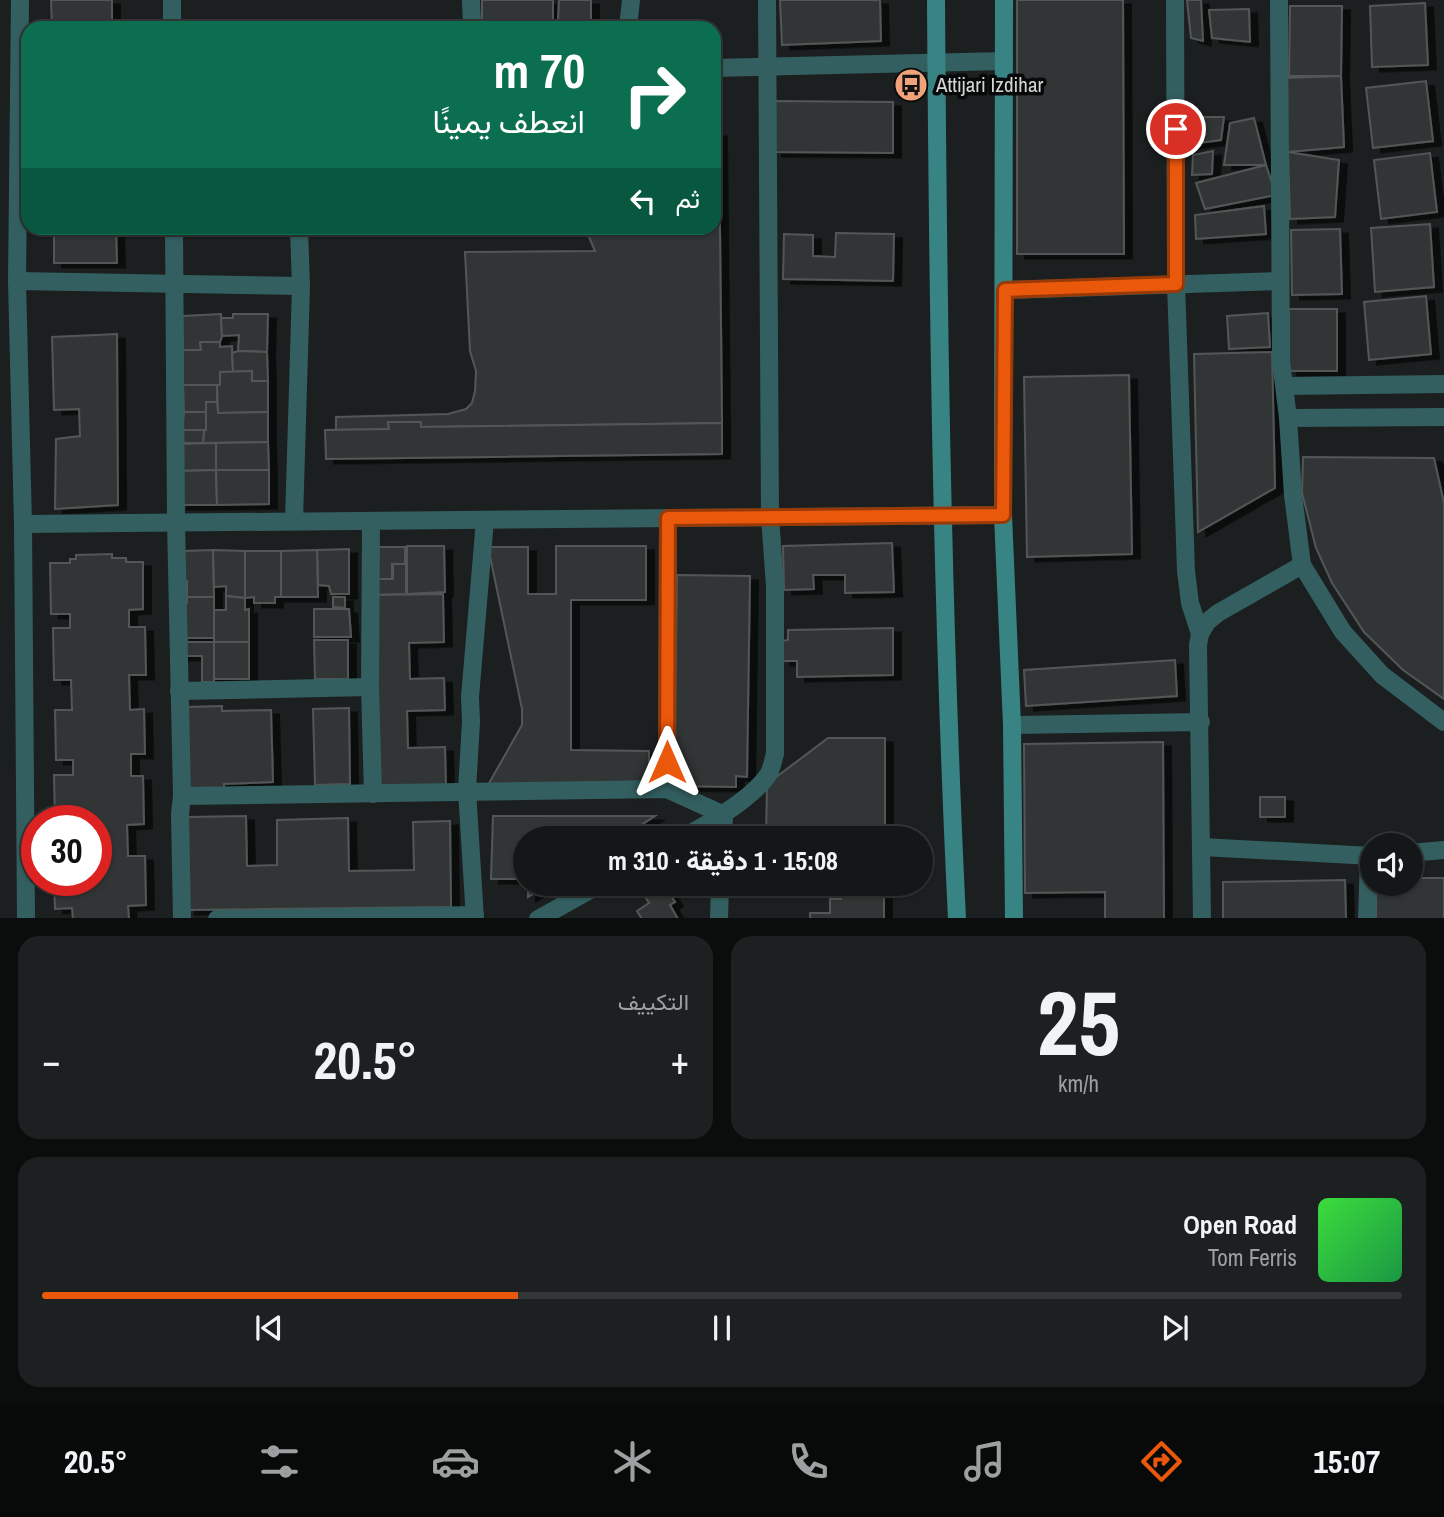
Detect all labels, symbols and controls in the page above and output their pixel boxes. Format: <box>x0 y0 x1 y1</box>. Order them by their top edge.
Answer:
text: 70 m <box>493 37 585 103</box>
icon: right <box>609 49 700 140</box>
bus stop icon: Attijari Izdihar <box>892 66 930 104</box>
place label: Attijari Izdihar <box>935 70 1043 99</box>
pin <box>1146 99 1206 159</box>
text: انعطف يمينًا <box>432 100 585 143</box>
icon: arrive <box>1157 110 1195 148</box>
text: ثم <box>676 181 700 216</box>
icon: left <box>624 182 662 220</box>
position arrow <box>630 725 704 799</box>
speed limit sign: 30 <box>21 805 112 896</box>
map controls <box>1360 833 1423 896</box>
button: sound <box>1360 833 1423 896</box>
text: 15:08 · 1 دقيقة · 310 m <box>608 843 838 878</box>
text: 25 <box>1037 961 1120 1083</box>
text: التكييف <box>618 986 689 1017</box>
text: 20.5° <box>314 1025 417 1095</box>
text: − <box>42 1035 60 1086</box>
text: + <box>671 1035 689 1086</box>
text: km/h <box>1058 1068 1099 1099</box>
text: Open Road <box>1183 1207 1297 1242</box>
text: Tom Ferris <box>1208 1242 1297 1273</box>
icon: previous <box>250 1309 288 1347</box>
icon: pause <box>703 1309 741 1347</box>
icon: next <box>1156 1309 1194 1347</box>
icon: filters <box>255 1437 304 1486</box>
icon: car <box>431 1437 480 1486</box>
icon: climate <box>608 1437 657 1486</box>
icon: phone <box>784 1437 833 1486</box>
icon: music <box>960 1437 1009 1486</box>
icon: directions <box>1137 1437 1186 1486</box>
text: 20.5° <box>64 1440 128 1483</box>
text: 15:07 <box>1313 1440 1380 1483</box>

